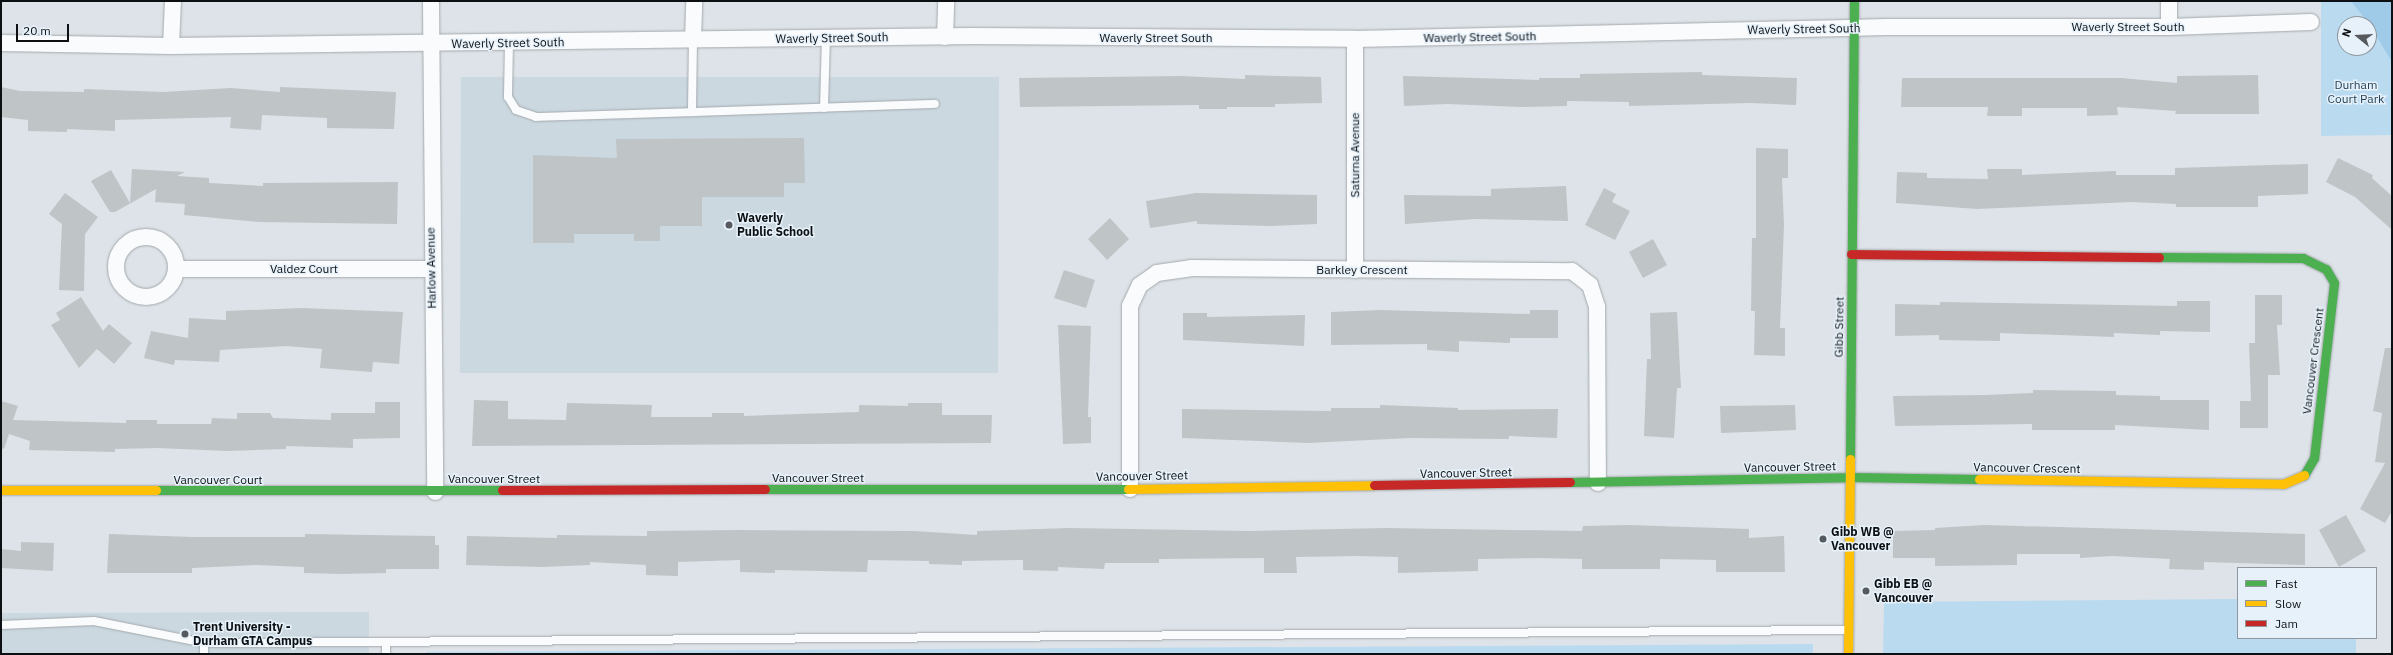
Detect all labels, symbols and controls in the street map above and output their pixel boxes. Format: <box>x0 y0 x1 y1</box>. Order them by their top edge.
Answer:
scale bar <box>18 16 71 42</box>
north arrow <box>2337 16 2377 56</box>
street label: Waverly Street South <box>2072 20 2184 34</box>
street label: Waverly Street South <box>1747 21 1861 37</box>
text: 20 m <box>23 23 51 38</box>
text: N <box>2339 27 2354 39</box>
street label: Waverly Street South <box>1423 29 1537 45</box>
street label: Waverly Street South <box>775 30 889 46</box>
street label: Waverly Street South <box>1100 31 1212 45</box>
street label: Waverly Street South <box>451 35 565 51</box>
park label: Durham Court Park <box>2328 78 2384 106</box>
street label: Saturna Avenue <box>1348 113 1362 197</box>
place label: Waverly Public School <box>737 211 813 239</box>
marker: Waverly Public School <box>724 220 734 230</box>
street label: Harlow Avenue <box>423 227 439 309</box>
street label: Valdez Court <box>270 262 338 276</box>
street label: Barkley Crescent <box>1316 263 1408 277</box>
street label: Gibb Street <box>1831 296 1847 358</box>
street label: Vancouver Crescent <box>2299 307 2327 415</box>
street label: Vancouver Street <box>1744 459 1836 475</box>
street label: Vancouver Crescent <box>1973 460 2081 476</box>
street label: Vancouver Street <box>1420 465 1512 481</box>
street label: Vancouver Street <box>1096 468 1188 484</box>
street label: Vancouver Street <box>772 471 864 485</box>
street label: Vancouver Street <box>448 472 540 486</box>
street label: Vancouver Court <box>174 473 262 487</box>
place label: Gibb WB @ Vancouver <box>1831 525 1894 553</box>
marker: Gibb WB @ Vancouver <box>1818 534 1828 544</box>
legend <box>2237 567 2377 639</box>
text: Fast <box>2275 576 2298 591</box>
place label: Gibb EB @ Vancouver <box>1874 577 1933 605</box>
marker: Gibb EB @ Vancouver <box>1861 586 1871 596</box>
text: Slow <box>2275 596 2301 611</box>
text: Jam <box>2275 616 2298 631</box>
place label: Trent University - Durham GTA Campus <box>193 620 312 648</box>
marker: Trent University - Durham GTA Campus <box>180 629 190 639</box>

